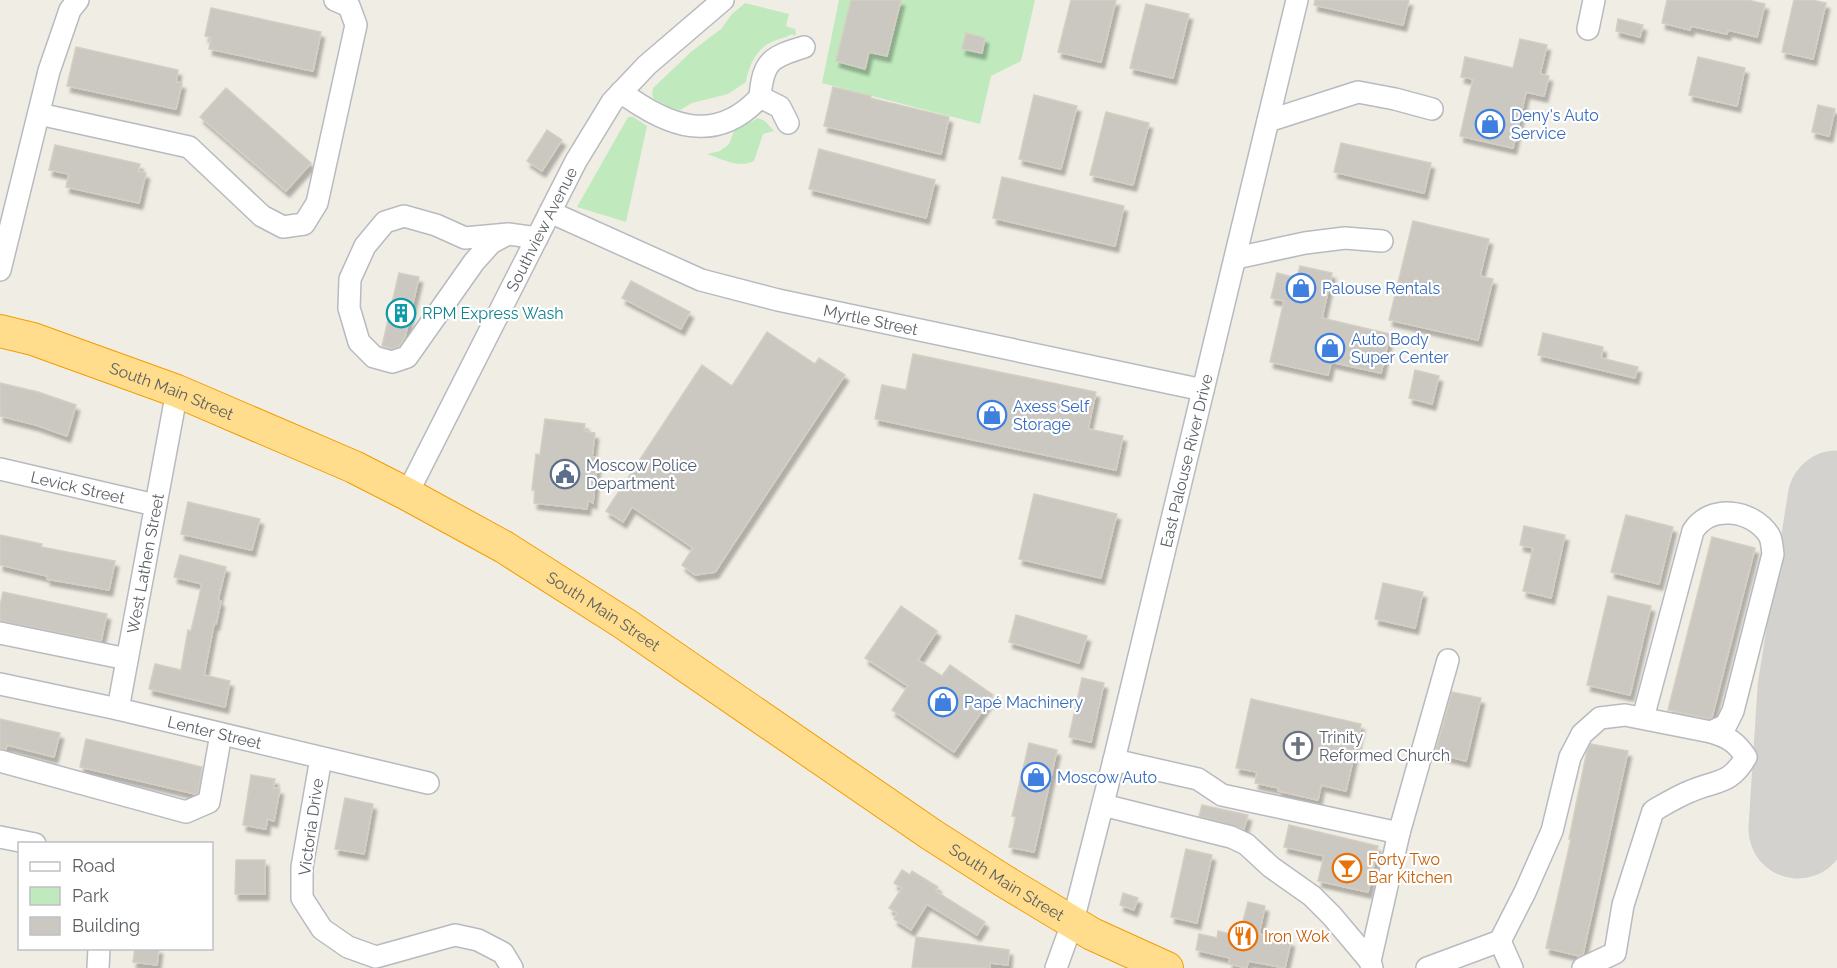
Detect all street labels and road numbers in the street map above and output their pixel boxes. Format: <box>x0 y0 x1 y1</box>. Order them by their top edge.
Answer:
street label: Southview Avenue <box>502 164 581 294</box>
street label: Myrtle Street <box>822 300 920 339</box>
street label: South Main Street <box>107 358 237 424</box>
street label: East Palouse River Drive <box>1156 372 1216 549</box>
street label: Levick Street <box>29 467 128 507</box>
street label: West Lathen Street <box>123 491 167 635</box>
street label: South Main Street <box>543 567 664 655</box>
street label: Lenter Street <box>166 712 264 753</box>
street label: Victoria Drive <box>295 777 327 877</box>
street label: South Main Street <box>946 839 1068 925</box>

